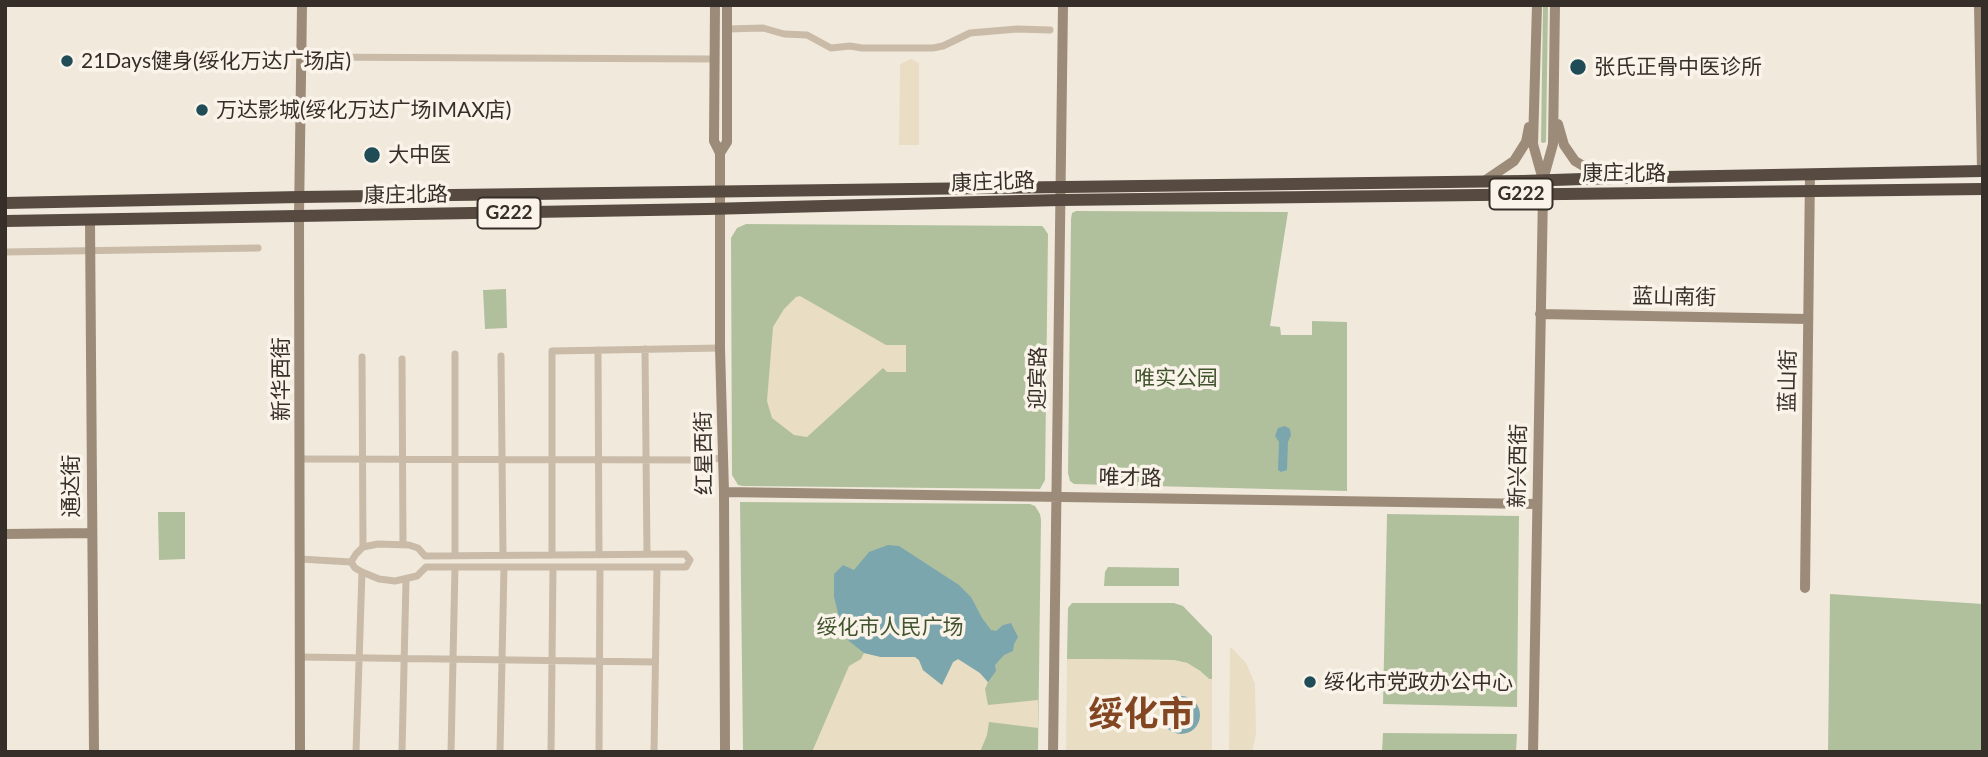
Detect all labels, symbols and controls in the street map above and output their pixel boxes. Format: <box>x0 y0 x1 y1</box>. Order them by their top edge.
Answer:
place label: 21Days健身(绥化万达广场店) <box>81 48 351 74</box>
marker: 21Days健身(绥化万达广场店) <box>59 53 75 69</box>
place label: 张氏正骨中医诊所 <box>1594 54 1762 80</box>
marker: 张氏正骨中医诊所 <box>1568 57 1588 77</box>
place label: 万达影城(绥化万达广场IMAX店) <box>216 97 511 123</box>
marker: 万达影城(绥化万达广场IMAX店) <box>194 102 210 118</box>
place label: 大中医 <box>388 142 451 168</box>
marker: 大中医 <box>362 145 382 165</box>
street label: 康庄北路 <box>1582 160 1666 186</box>
street label: 康庄北路 <box>951 168 1035 196</box>
road number: G222 <box>1490 178 1552 210</box>
street label: 康庄北路 <box>364 182 448 208</box>
road number: G222 <box>477 197 540 228</box>
street label: 蓝山南街 <box>1632 284 1716 310</box>
street label: 新华西街 <box>268 337 294 421</box>
street label: 迎宾路 <box>1025 346 1051 410</box>
street label: 蓝山街 <box>1775 349 1801 413</box>
park label: 唯实公园 <box>1134 365 1218 391</box>
street label: 红星西街 <box>691 411 717 495</box>
street label: 新兴西街 <box>1505 424 1531 508</box>
street label: 通达街 <box>58 455 84 517</box>
street label: 唯才路 <box>1098 465 1162 491</box>
park label: 绥化市人民广场 <box>817 614 963 640</box>
place label: 绥化市党政办公中心 <box>1324 669 1513 695</box>
marker: 绥化市党政办公中心 <box>1302 674 1318 690</box>
district label: 绥化市 <box>1089 694 1193 736</box>

